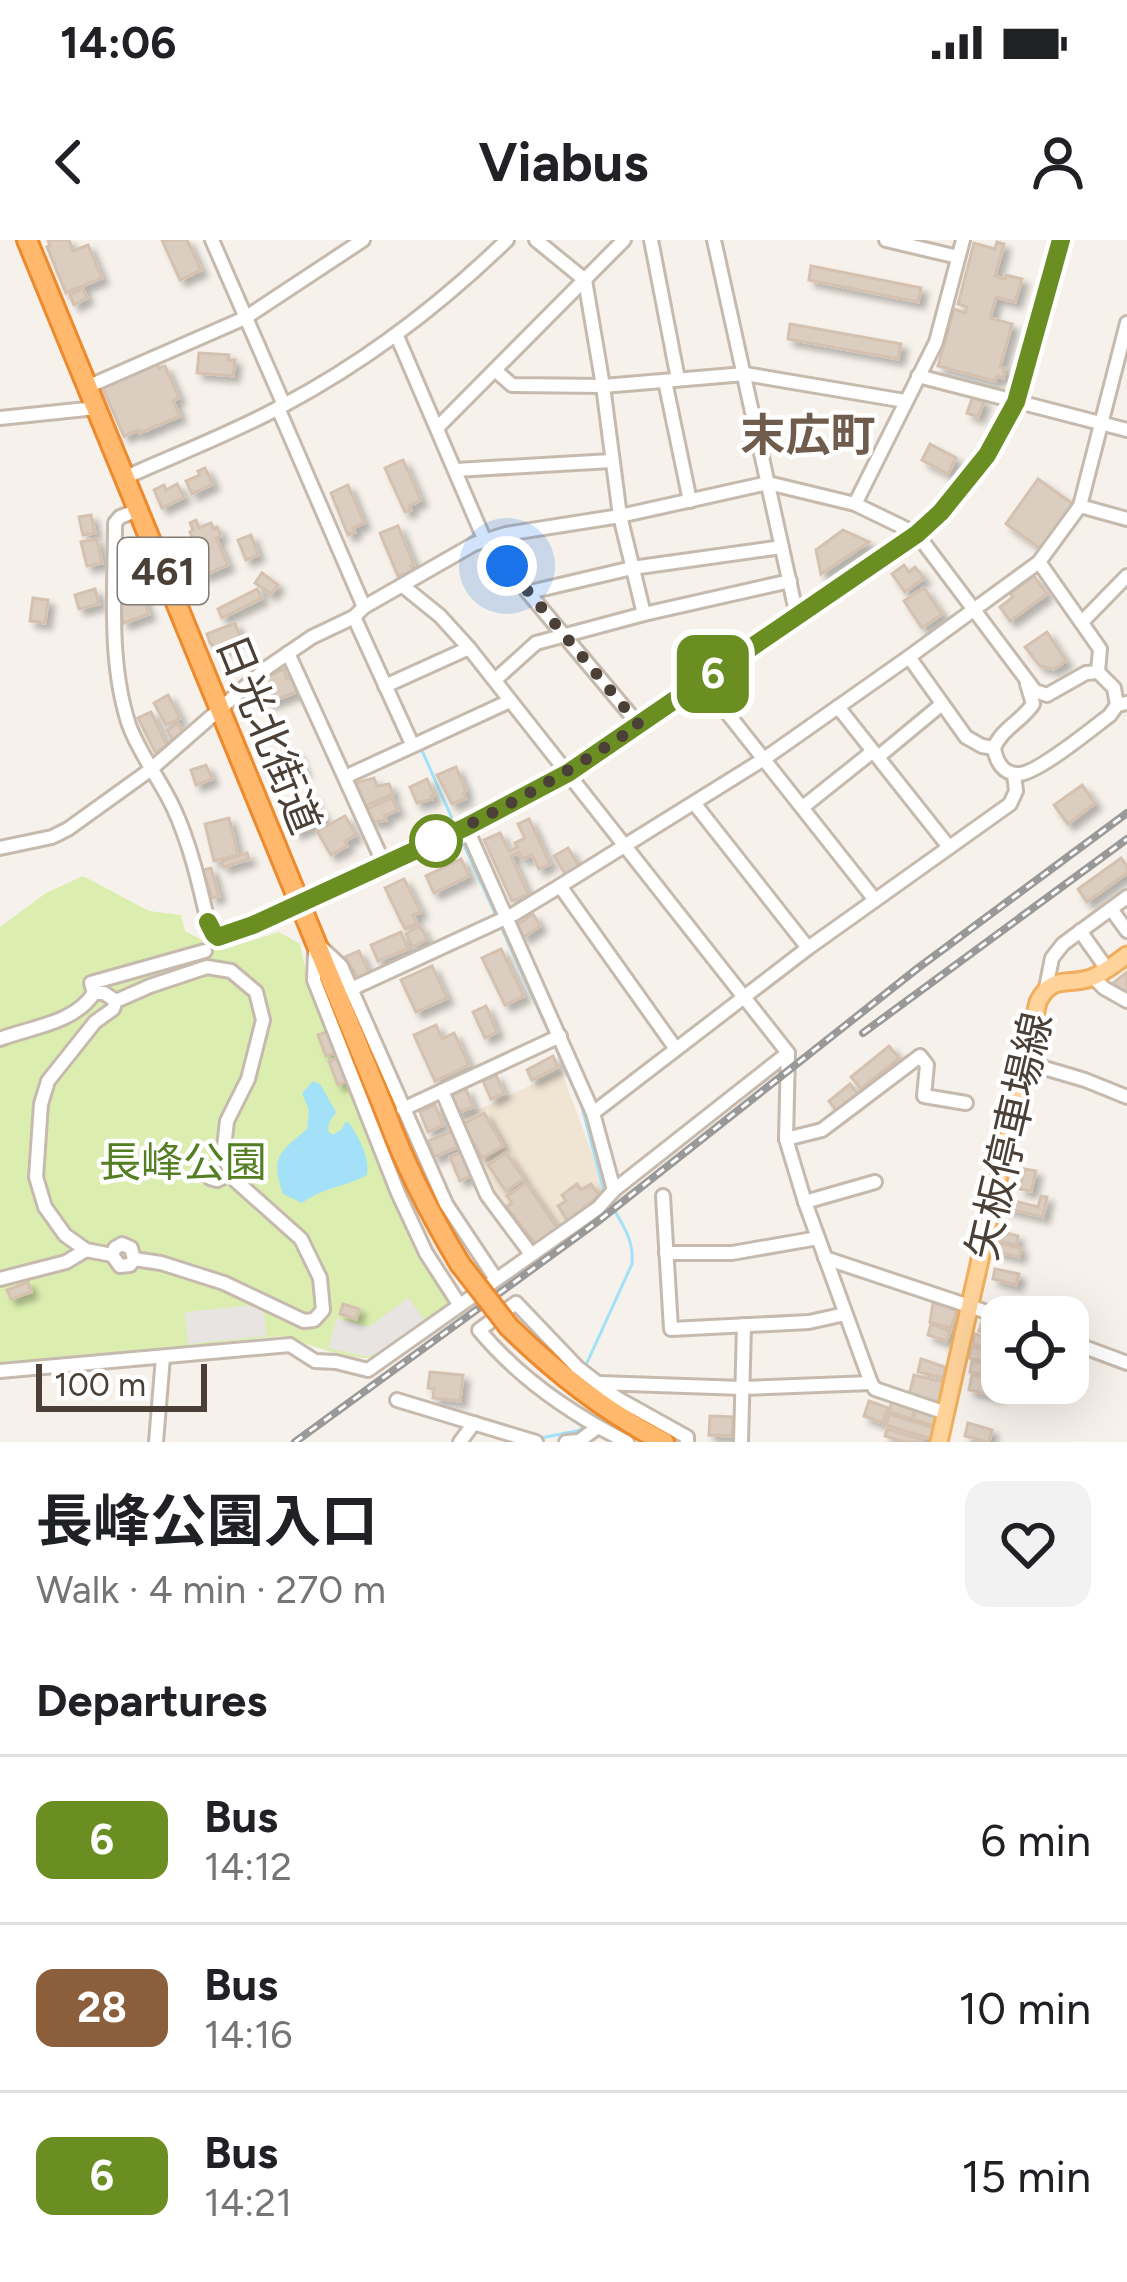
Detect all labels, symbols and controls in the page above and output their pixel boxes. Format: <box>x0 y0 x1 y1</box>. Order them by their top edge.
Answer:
text: 14:06 <box>60 15 176 69</box>
icon: back <box>36 129 102 195</box>
icon: person <box>1025 129 1091 195</box>
text: Viabus <box>479 130 648 195</box>
district label: 末広町 <box>740 408 876 462</box>
your location <box>477 536 537 596</box>
road number: 461 <box>118 538 208 604</box>
street label: 日光北街道 <box>206 627 332 841</box>
line badge: 6 <box>674 635 752 713</box>
text: 6 <box>701 648 725 699</box>
unlabelled marker <box>411 816 461 866</box>
street label: 矢板停車場線 <box>956 1008 1063 1265</box>
park label: 長峰公園 <box>99 1137 267 1188</box>
map controls <box>981 1296 1089 1404</box>
button: locate <box>981 1296 1089 1404</box>
scale bar <box>36 1358 207 1411</box>
text: 100 m <box>54 1365 146 1404</box>
button: heart <box>965 1481 1091 1607</box>
text: 長峰公園入口 <box>36 1487 378 1555</box>
text: Walk · 4 min · 270 m <box>36 1566 386 1613</box>
text: Departures <box>36 1673 267 1727</box>
text: Bus <box>204 1789 278 1843</box>
text: 6 min <box>981 1813 1091 1867</box>
text: 6 <box>90 1814 114 1865</box>
text: 14:12 <box>204 1843 292 1890</box>
text: Bus <box>204 1957 278 2011</box>
text: 10 min <box>959 1981 1091 2035</box>
text: 28 <box>77 1982 127 2033</box>
text: 14:16 <box>204 2011 292 2058</box>
text: Bus <box>204 2125 278 2179</box>
text: 15 min <box>962 2149 1091 2203</box>
text: 6 <box>90 2150 114 2201</box>
text: 14:21 <box>204 2179 292 2226</box>

